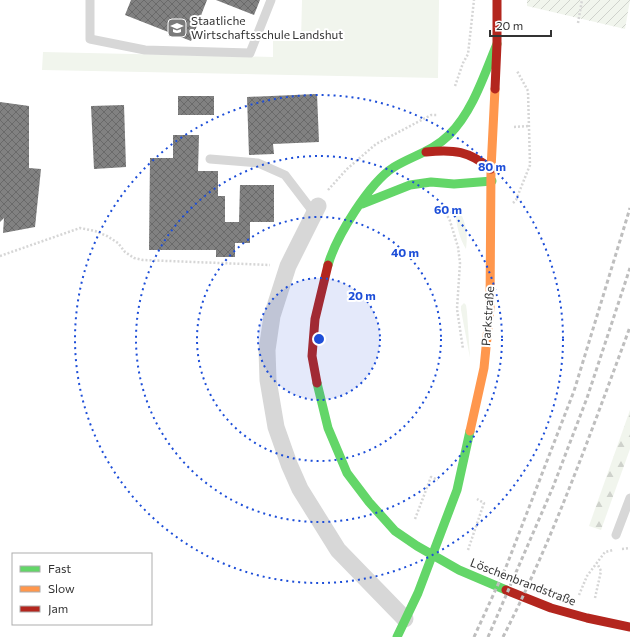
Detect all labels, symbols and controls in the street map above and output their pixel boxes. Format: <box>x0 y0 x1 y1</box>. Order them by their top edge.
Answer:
scale bar <box>490 12 551 38</box>
place label: Staatliche Wirtschaftsschule Landshut <box>191 13 343 41</box>
school or university icon: Staatliche Wirtschaftsschule Landshut <box>166 17 188 39</box>
text: 20 m <box>496 18 523 32</box>
text: 80 m <box>478 159 506 173</box>
text: 60 m <box>434 202 462 216</box>
text: 40 m <box>391 245 419 259</box>
street label: Parkstraße <box>478 286 496 346</box>
text: 20 m <box>348 288 376 302</box>
centre of rings <box>312 332 326 346</box>
legend <box>12 553 152 625</box>
street label: Löschenbrandstraße <box>468 554 578 608</box>
text: Fast <box>48 561 71 575</box>
text: Slow <box>48 581 75 595</box>
text: Jam <box>48 601 68 616</box>

